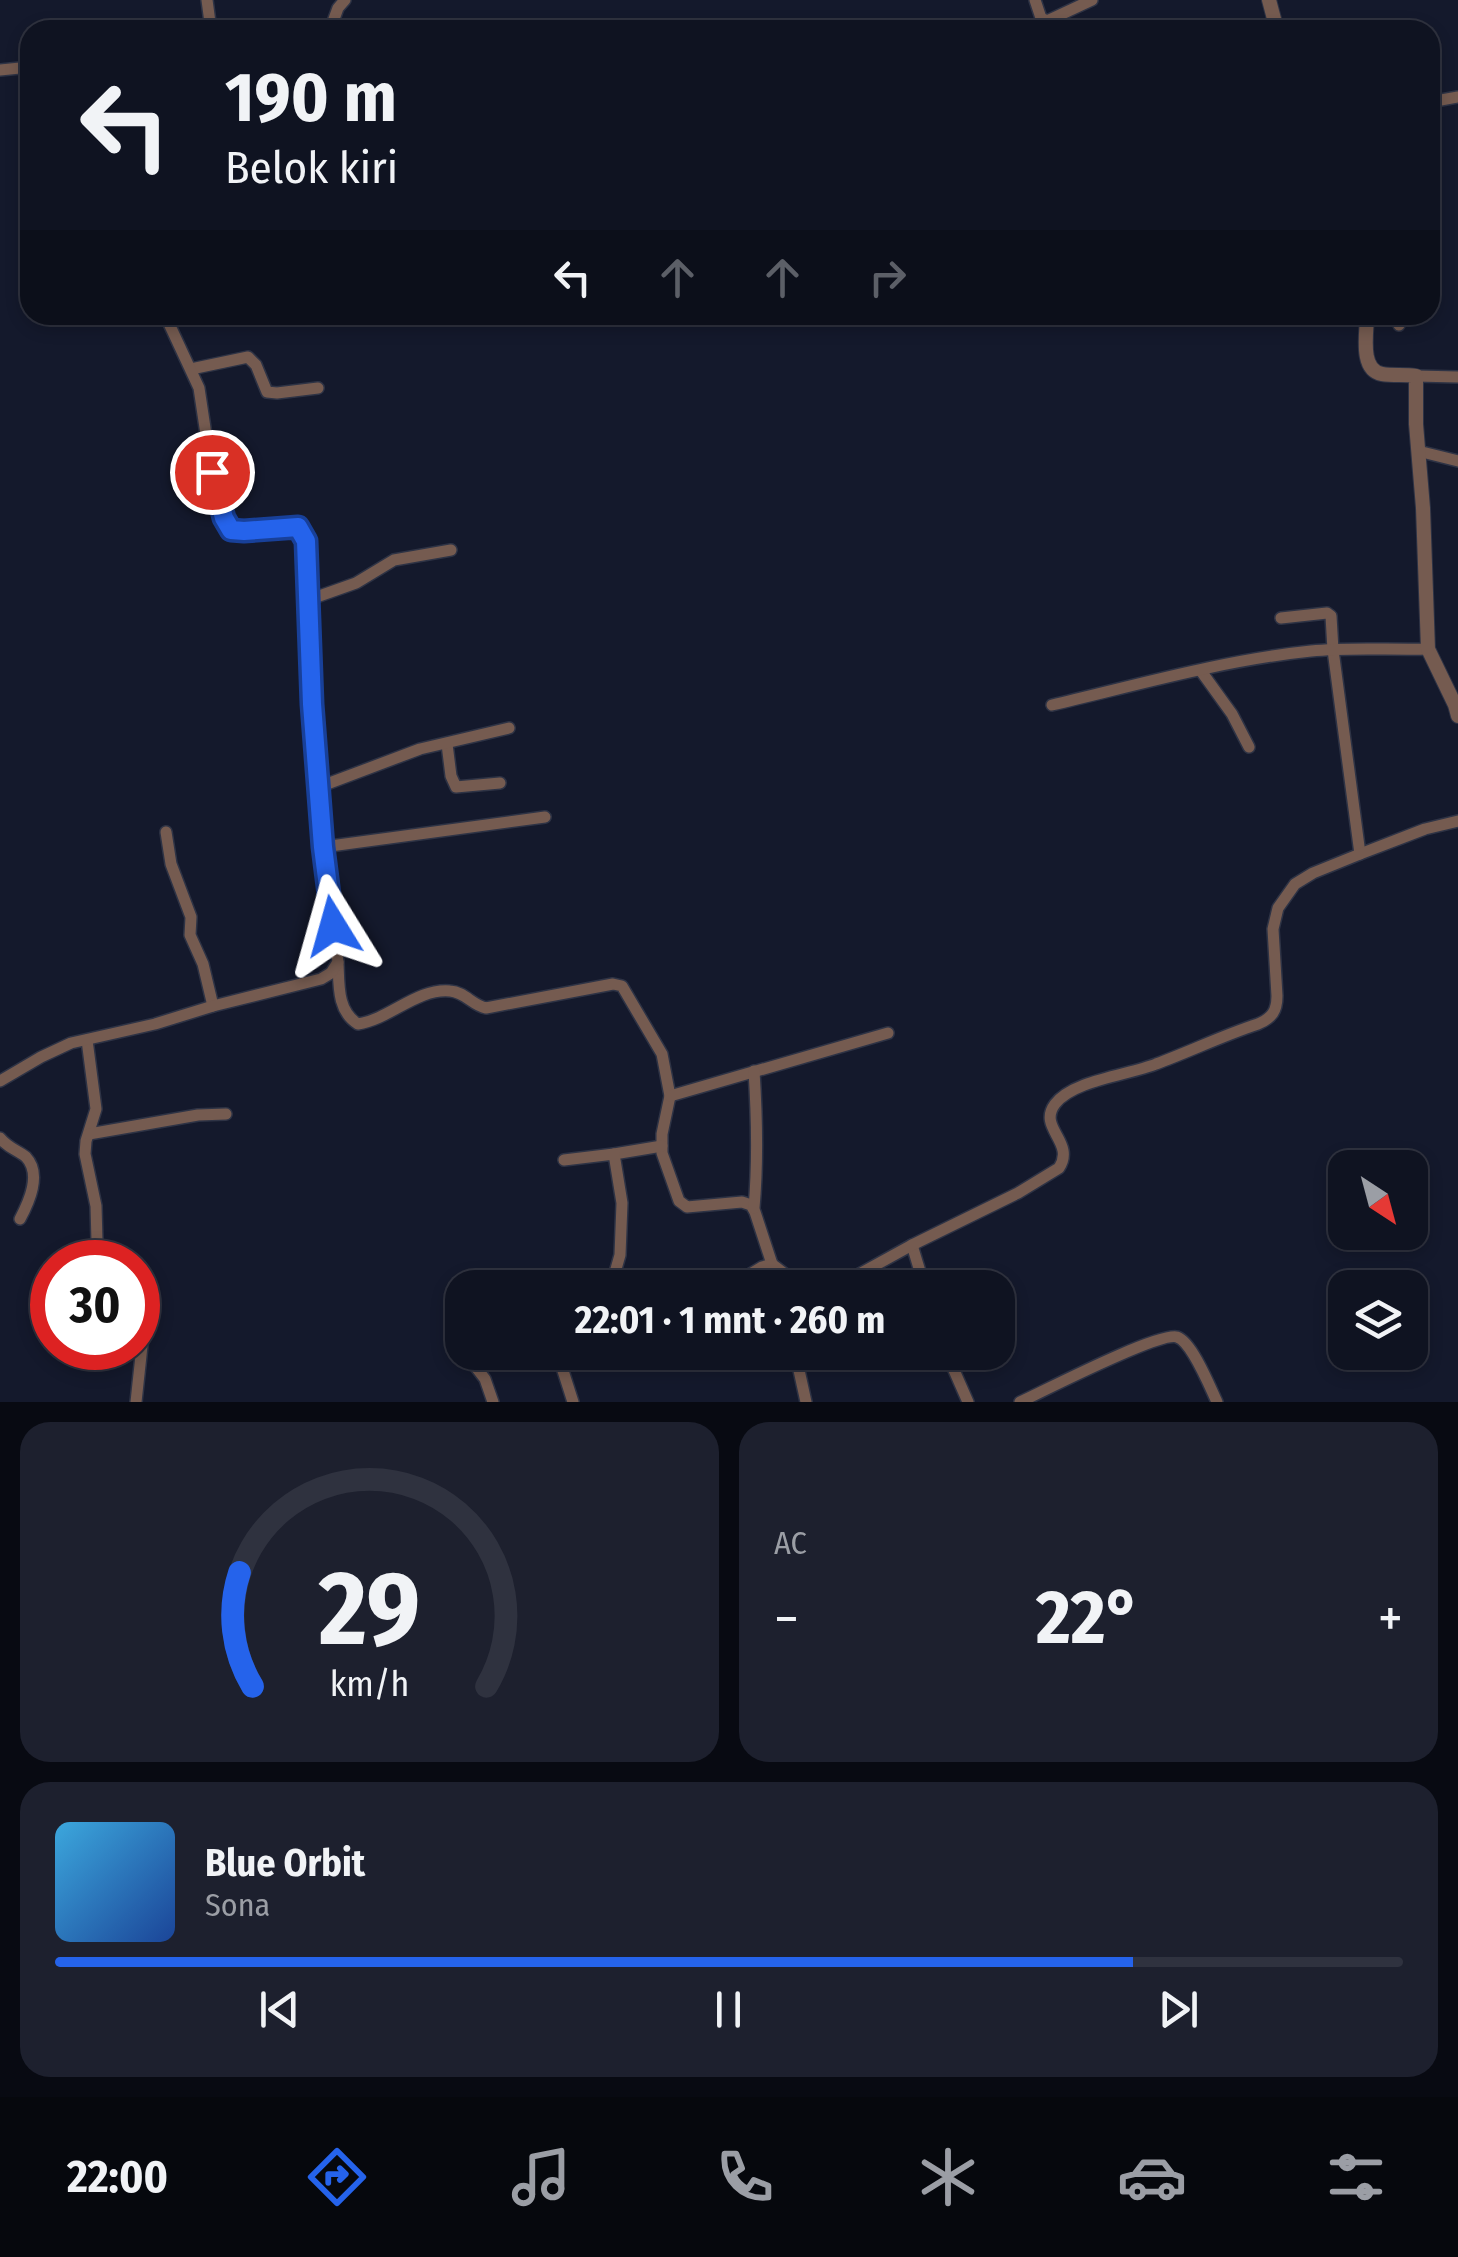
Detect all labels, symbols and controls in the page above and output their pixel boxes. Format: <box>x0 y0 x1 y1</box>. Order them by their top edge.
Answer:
text: 190 m <box>225 56 397 140</box>
icon: left <box>60 60 190 190</box>
text: Belok kiri <box>225 141 398 195</box>
icon: left <box>545 250 600 305</box>
icon: ahead <box>650 250 705 305</box>
icon: ahead <box>755 250 810 305</box>
icon: right <box>860 250 915 305</box>
pin <box>170 430 255 515</box>
icon: arrive <box>185 445 240 500</box>
position arrow <box>281 874 385 978</box>
north arrow <box>1328 1150 1428 1250</box>
map controls <box>1328 1150 1428 1370</box>
speed limit sign: 30 <box>30 1240 160 1370</box>
button: layers <box>1328 1270 1428 1370</box>
text: 22:01 · 1 mnt · 260 m <box>575 1297 885 1343</box>
text: AC <box>774 1524 807 1562</box>
text: 29 <box>318 1547 420 1672</box>
text: 22° <box>1036 1573 1141 1663</box>
text: − <box>774 1586 799 1652</box>
text: + <box>1378 1586 1403 1652</box>
text: km/h <box>330 1663 409 1705</box>
text: Blue Orbit <box>205 1840 365 1886</box>
text: Sona <box>205 1886 270 1924</box>
icon: previous <box>252 1982 307 2037</box>
icon: pause <box>701 1982 756 2037</box>
icon: next <box>1151 1982 1206 2037</box>
icon: directions <box>302 2142 372 2212</box>
icon: music <box>506 2142 576 2212</box>
icon: phone <box>710 2142 780 2212</box>
icon: climate <box>913 2142 983 2212</box>
icon: car <box>1117 2142 1187 2212</box>
icon: filters <box>1321 2142 1391 2212</box>
text: 22:00 <box>67 2150 168 2204</box>

